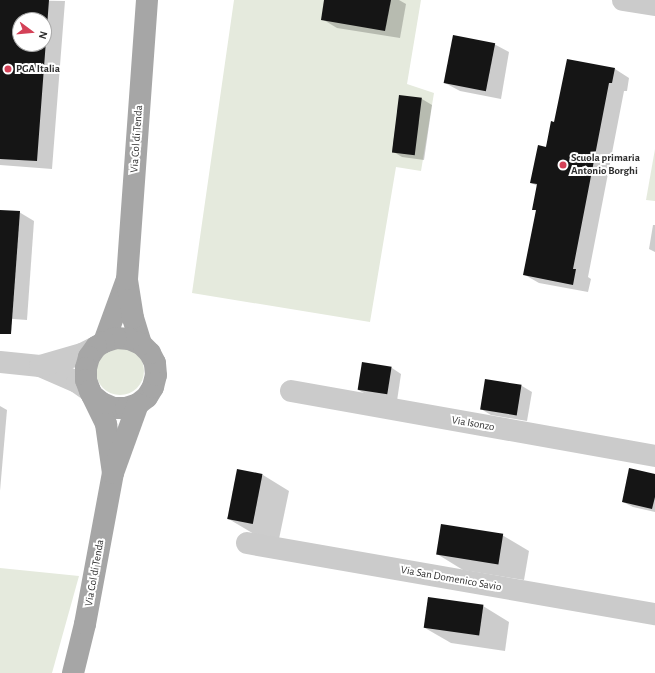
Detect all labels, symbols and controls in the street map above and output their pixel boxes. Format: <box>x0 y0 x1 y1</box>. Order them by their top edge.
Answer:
north arrow <box>12 12 52 52</box>
text: N <box>37 30 49 40</box>
place label: PGA Italia <box>16 62 60 76</box>
marker: PGA Italia <box>3 64 13 74</box>
street label: Via Col di Tenda <box>128 105 146 173</box>
place label: Scuola primaria Antonio Borghi <box>571 152 640 178</box>
marker: Scuola primaria Antonio Borghi <box>558 160 568 170</box>
street label: Via Isonzo <box>451 414 495 434</box>
street label: Via Col di Tenda <box>83 539 107 607</box>
street label: Via San Domenico Savio <box>400 564 502 594</box>

